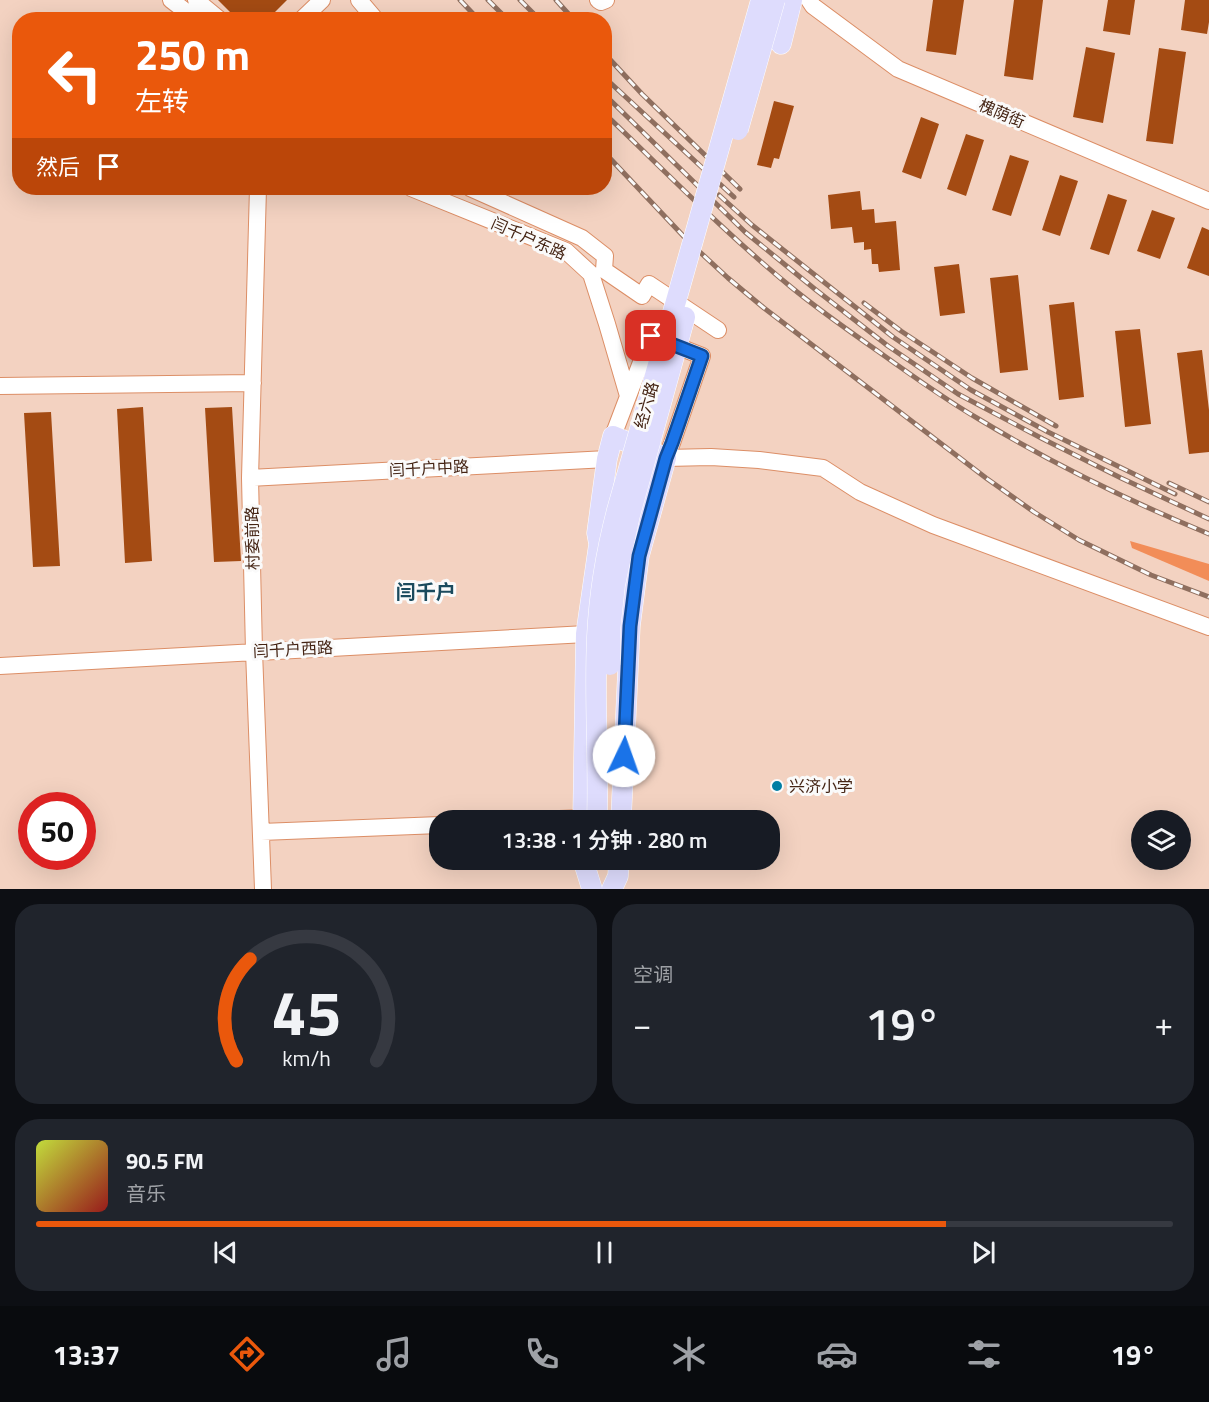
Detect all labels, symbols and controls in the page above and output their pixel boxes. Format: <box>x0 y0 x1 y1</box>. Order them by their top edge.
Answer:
text: 250 m <box>135 22 250 86</box>
icon: left <box>36 36 114 114</box>
text: 左转 <box>135 80 189 121</box>
street label: 槐荫街 <box>975 93 1029 133</box>
text: 然后 <box>36 150 80 184</box>
icon: arrive <box>92 150 125 183</box>
street label: 闫千户东路 <box>488 211 570 265</box>
pin <box>625 310 676 361</box>
icon: arrive <box>634 319 667 352</box>
street label: 经六路 <box>628 379 664 431</box>
street label: 闫千户中路 <box>388 454 470 482</box>
street label: 村委前路 <box>239 506 265 570</box>
district label: 闫千户 <box>396 576 456 607</box>
street label: 闫千户西路 <box>252 635 334 663</box>
position arrow <box>592 724 656 788</box>
place label: 兴济小学 <box>789 774 853 798</box>
marker: 兴济小学 <box>770 779 784 793</box>
speed limit sign: 50 <box>18 792 96 870</box>
map controls <box>1131 810 1191 870</box>
button: layers <box>1131 810 1191 870</box>
text: 13:38 · 1 分钟 · 280 m <box>502 823 707 857</box>
text: 空调 <box>633 959 673 990</box>
text: 45 <box>271 964 341 1059</box>
text: 19° <box>865 989 941 1057</box>
text: − <box>633 999 651 1049</box>
text: + <box>1155 999 1173 1049</box>
text: km/h <box>282 1042 330 1074</box>
text: 90.5 FM <box>126 1144 204 1178</box>
text: 音乐 <box>126 1178 166 1209</box>
icon: previous <box>209 1236 242 1269</box>
icon: pause <box>588 1236 621 1269</box>
icon: next <box>967 1236 1000 1269</box>
icon: directions <box>226 1333 268 1375</box>
icon: music <box>373 1333 415 1375</box>
icon: phone <box>521 1333 563 1375</box>
icon: climate <box>668 1333 710 1375</box>
icon: car <box>816 1333 858 1375</box>
icon: filters <box>963 1333 1005 1375</box>
text: 13:37 <box>53 1334 120 1375</box>
text: 19° <box>1111 1334 1156 1375</box>

